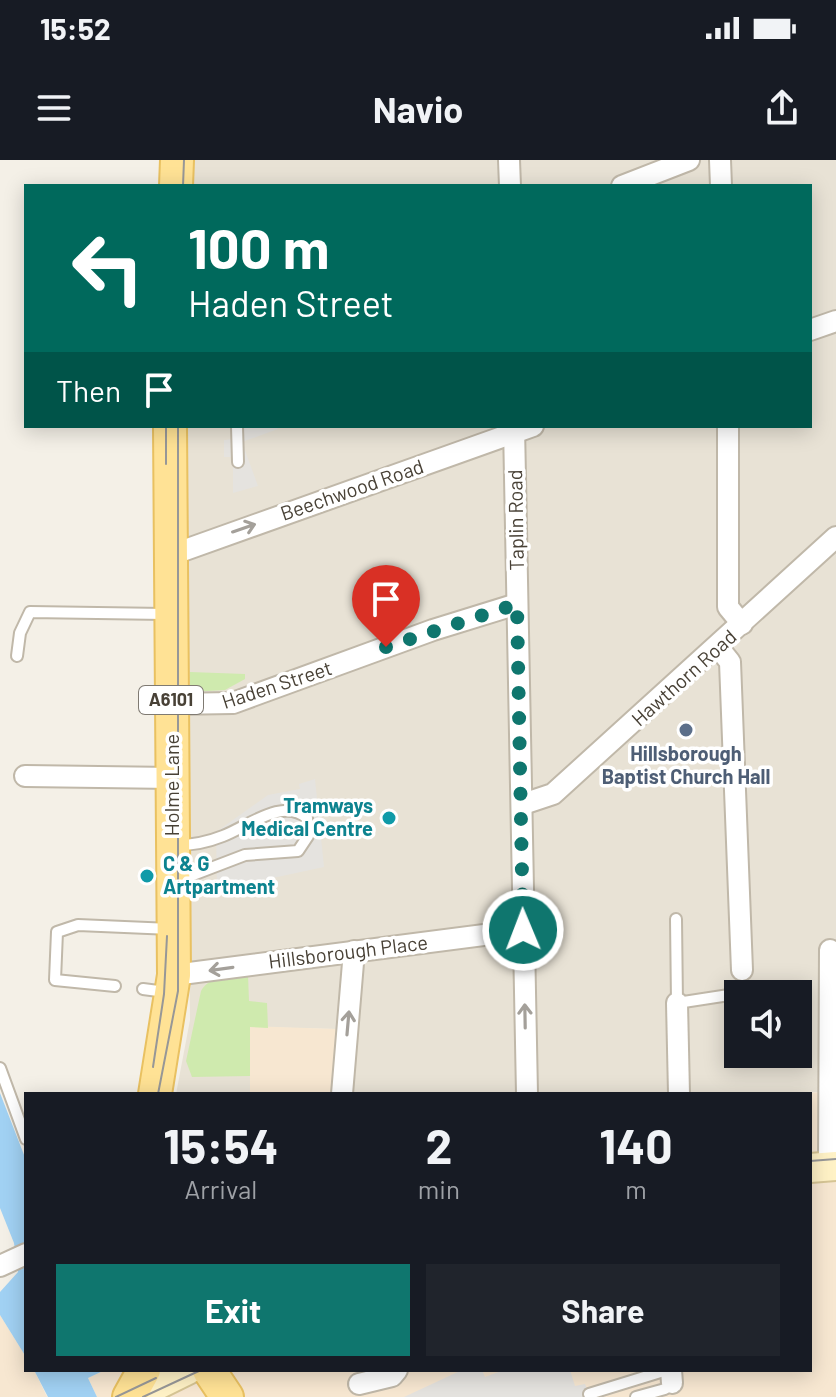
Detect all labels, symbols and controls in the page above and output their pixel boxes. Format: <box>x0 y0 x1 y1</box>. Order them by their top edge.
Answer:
text: 15:52 <box>40 10 111 46</box>
icon: menu <box>32 86 76 130</box>
icon: share <box>760 86 804 130</box>
text: Navio <box>373 87 463 130</box>
text: 100 m <box>188 213 330 280</box>
icon: left <box>56 216 160 320</box>
text: Haden Street <box>188 281 394 324</box>
icon: arrive <box>137 368 181 412</box>
text: Then <box>56 372 121 408</box>
street label: Beechwood Road <box>277 453 426 525</box>
street label: Taplin Road <box>502 469 528 571</box>
one-way arrow <box>232 520 256 534</box>
pin <box>352 565 420 647</box>
icon: arrive <box>364 577 408 621</box>
street label: Hawthorn Road <box>626 624 741 731</box>
street label: Haden Street <box>219 655 335 713</box>
road number: A6101 <box>139 686 203 714</box>
marker: Hillsborough Baptist Church Hall <box>677 721 695 739</box>
street label: Holme Lane <box>159 734 183 836</box>
place label: Hillsborough Baptist Church Hall <box>602 741 770 788</box>
place label: Tramways Medical Centre <box>241 793 373 840</box>
marker: Tramways Medical Centre <box>380 809 398 827</box>
place label: C & G Artpartment <box>163 851 275 898</box>
marker: C & G Artpartment <box>138 867 156 885</box>
position arrow <box>481 888 565 972</box>
street label: Hillsborough Place <box>267 929 429 973</box>
one-way arrow <box>209 962 234 977</box>
map controls <box>724 980 812 1068</box>
button: sound <box>724 980 812 1068</box>
one-way arrow <box>517 1003 533 1030</box>
one-way arrow <box>341 1010 356 1036</box>
text: 15:54 <box>163 1116 279 1174</box>
text: 2 <box>425 1116 452 1174</box>
text: 140 <box>599 1116 673 1174</box>
text: Arrival <box>185 1173 257 1204</box>
text: min <box>418 1173 460 1204</box>
text: m <box>625 1173 647 1204</box>
button: Exit <box>56 1264 410 1356</box>
button: Share <box>426 1264 780 1356</box>

